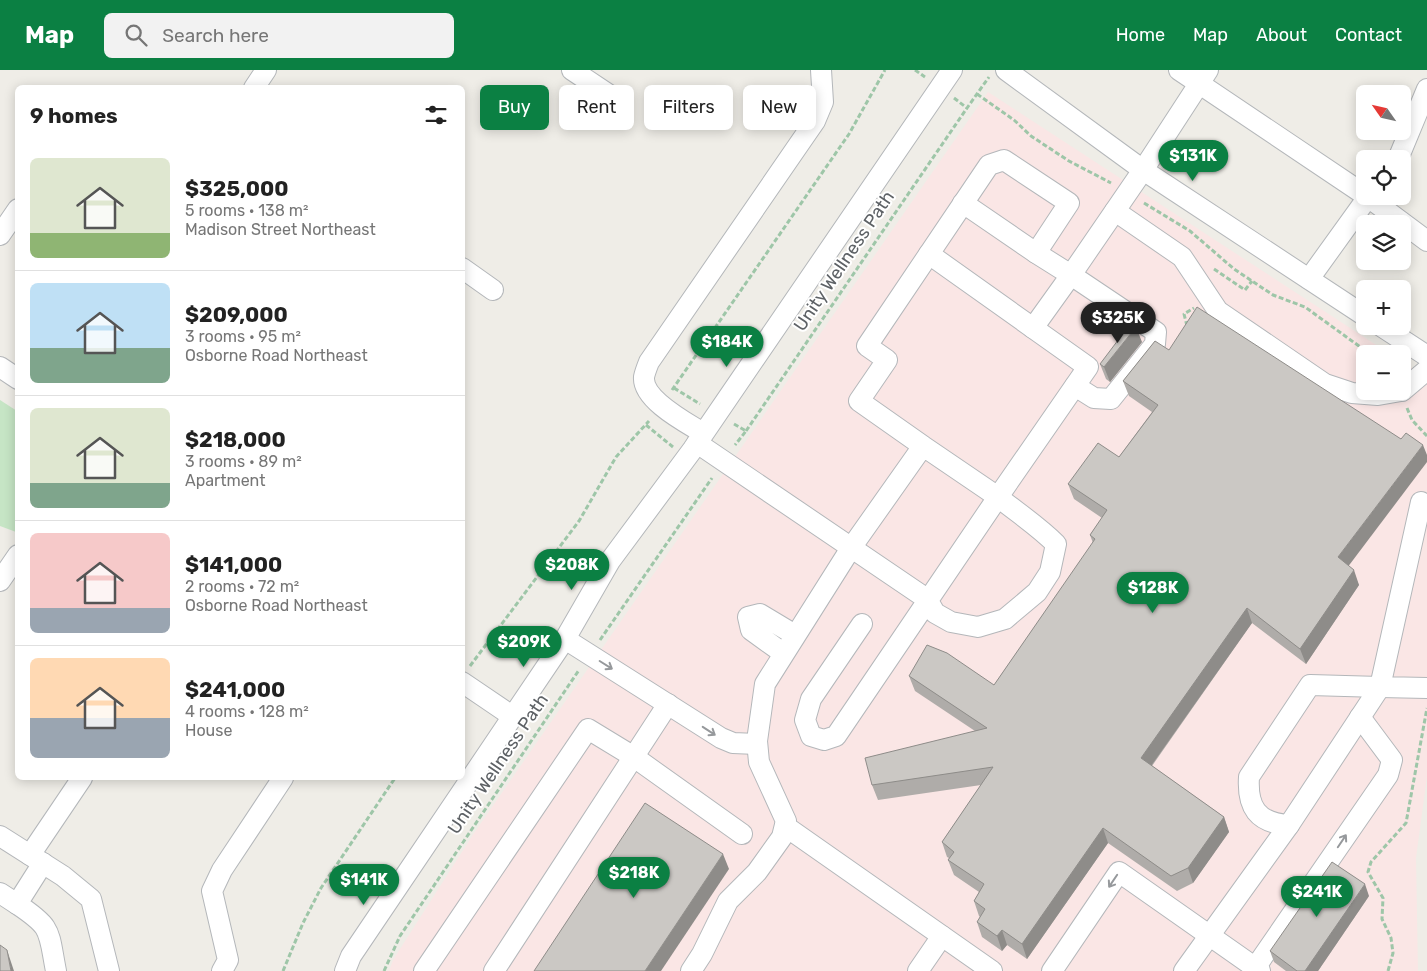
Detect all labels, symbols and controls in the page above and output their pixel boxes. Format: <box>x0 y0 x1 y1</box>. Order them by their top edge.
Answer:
search box <box>104 13 454 58</box>
text: Map <box>25 21 74 49</box>
icon: search <box>122 21 150 49</box>
text: Search here <box>162 24 269 47</box>
text: Home <box>1116 24 1165 46</box>
text: Map <box>1193 24 1228 46</box>
text: About <box>1256 24 1307 46</box>
text: Contact <box>1335 24 1402 46</box>
chip: Buy <box>480 85 549 130</box>
chip: Rent <box>559 85 634 130</box>
chip: Filters <box>644 85 733 130</box>
chip: New <box>743 85 816 130</box>
north arrow <box>1356 85 1411 140</box>
map controls <box>1356 85 1411 400</box>
icon: filters <box>422 101 450 129</box>
text: 9 homes <box>30 103 118 128</box>
pin: $131K <box>1158 140 1228 182</box>
text: $131K <box>1169 146 1217 165</box>
button: locate <box>1356 150 1411 205</box>
text: $325,000 <box>185 176 289 201</box>
icon: home <box>70 178 130 238</box>
street label: Unity Wellness Path <box>789 187 899 335</box>
text: 5 rooms · 138 m² <box>185 201 308 220</box>
button: layers <box>1356 215 1411 270</box>
text: Madison Street Northeast <box>185 220 376 239</box>
button: + <box>1356 280 1411 335</box>
text: $209,000 <box>185 302 288 327</box>
pin: $325K <box>1083 302 1153 344</box>
icon: home <box>70 303 130 363</box>
text: $325K <box>1092 308 1144 327</box>
pin: $184K <box>692 326 762 368</box>
text: 3 rooms · 95 m² <box>185 327 301 346</box>
text: $184K <box>701 332 753 351</box>
button: − <box>1356 345 1411 400</box>
text: Osborne Road Northeast <box>185 346 368 365</box>
text: $218,000 <box>185 427 286 452</box>
icon: home <box>70 428 130 488</box>
text: 3 rooms · 89 m² <box>185 452 302 471</box>
text: Apartment <box>185 471 265 490</box>
pin: $208K <box>537 548 607 591</box>
text: $141,000 <box>185 552 282 577</box>
icon: home <box>70 553 130 613</box>
text: $208K <box>545 555 599 574</box>
pin: $128K <box>1118 572 1188 614</box>
text: 2 rooms · 72 m² <box>185 577 299 596</box>
text: $128K <box>1128 578 1178 597</box>
text: Osborne Road Northeast <box>185 596 368 615</box>
pin: $209K <box>489 626 559 668</box>
text: $209K <box>498 632 550 651</box>
one-way arrow <box>599 660 613 670</box>
text: $241,000 <box>185 677 285 702</box>
icon: home <box>70 678 130 738</box>
street label: Unity Wellness Path <box>443 690 553 838</box>
text: 4 rooms · 128 m² <box>185 702 309 721</box>
text: House <box>185 721 232 740</box>
one-way arrow <box>702 726 716 736</box>
one-way arrow <box>1337 834 1347 848</box>
pin: $218K <box>599 856 669 899</box>
text: $218K <box>609 863 659 882</box>
pin: $141K <box>329 864 399 906</box>
text: $141K <box>340 870 388 889</box>
one-way arrow <box>1108 874 1118 888</box>
pin: $241K <box>1282 876 1352 918</box>
text: $241K <box>1292 882 1342 901</box>

